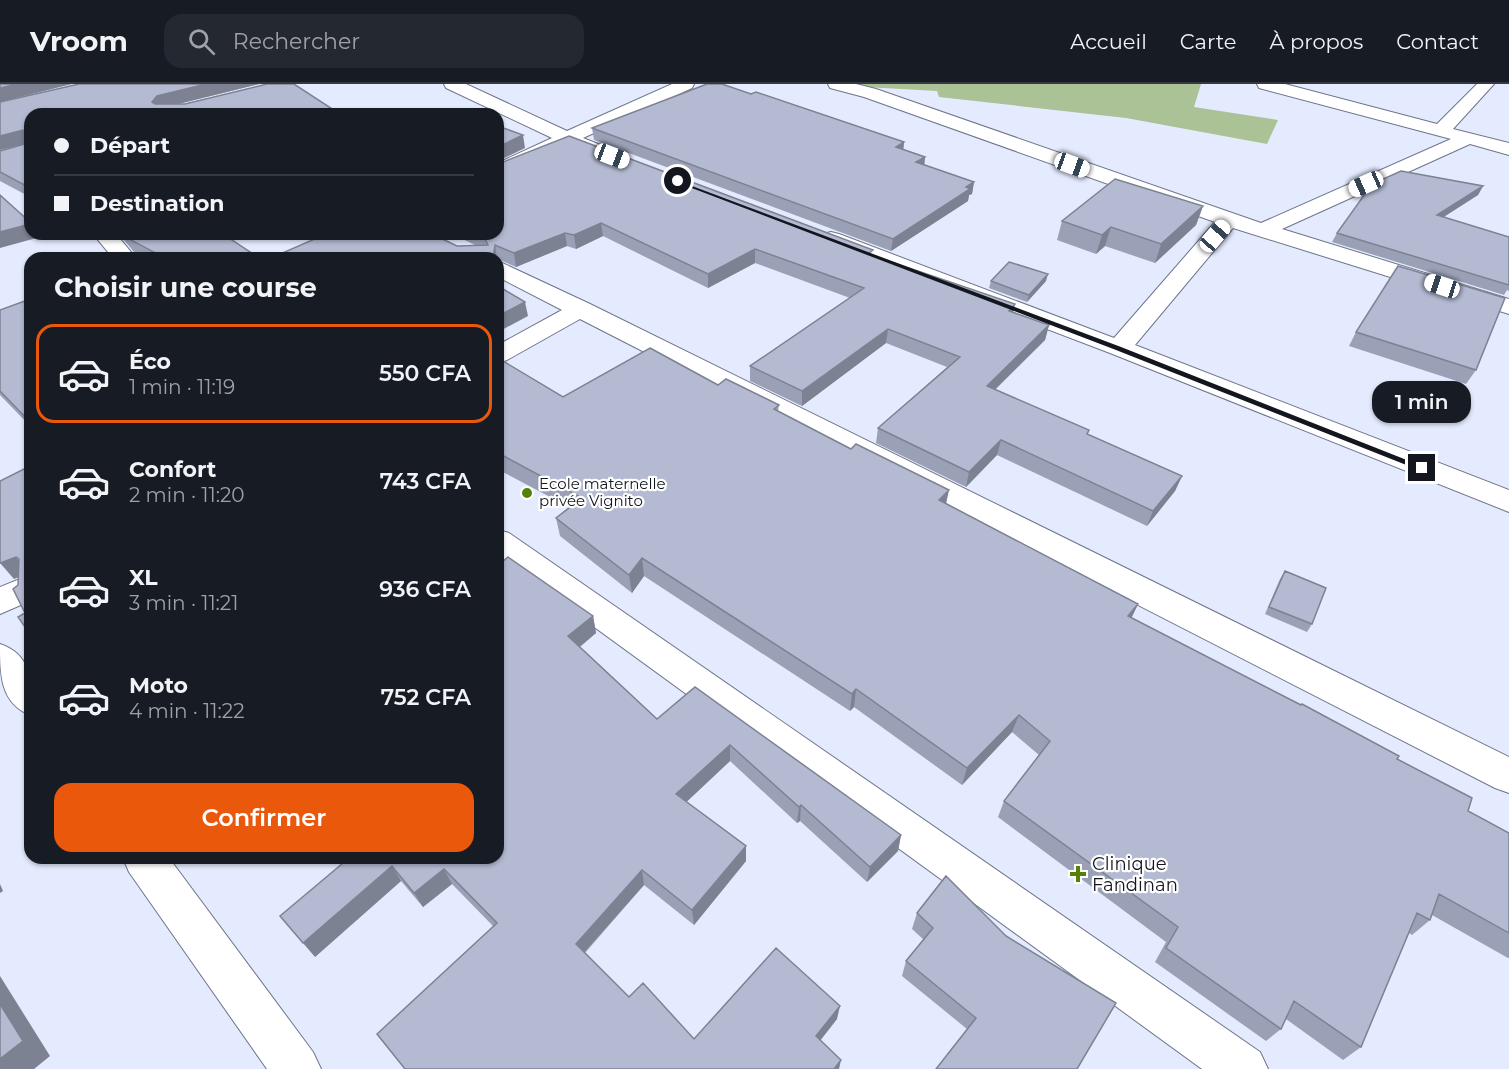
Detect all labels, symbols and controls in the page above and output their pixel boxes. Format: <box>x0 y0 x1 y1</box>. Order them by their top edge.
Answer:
search box <box>164 14 584 68</box>
text: Vroom <box>30 24 128 58</box>
icon: search <box>185 25 218 58</box>
text: Rechercher <box>233 28 360 55</box>
text: Accueil <box>1070 29 1147 54</box>
text: Carte <box>1180 29 1236 54</box>
text: À propos <box>1269 29 1363 54</box>
text: Contact <box>1396 29 1479 54</box>
text: Départ <box>90 132 170 159</box>
car <box>592 141 632 171</box>
car <box>1052 150 1092 180</box>
route start <box>664 167 691 194</box>
car <box>1346 168 1386 200</box>
text: Destination <box>90 190 225 217</box>
car <box>1196 217 1234 255</box>
text: Choisir une course <box>54 271 317 304</box>
car <box>1422 272 1462 300</box>
icon: car <box>57 347 111 401</box>
text: Éco <box>129 348 171 375</box>
text: 550 CFA <box>379 360 471 387</box>
text: 1 min · 11:19 <box>129 375 235 399</box>
callout: 1 min <box>1372 381 1472 423</box>
text: 1 min <box>1395 390 1448 414</box>
route end <box>1408 454 1435 481</box>
icon: car <box>57 455 111 509</box>
text: Confort <box>129 456 216 483</box>
text: 743 CFA <box>380 468 471 495</box>
place label: Ecole maternelle privée Vignito <box>539 474 666 510</box>
text: 2 min · 11:20 <box>129 483 244 507</box>
marker: Ecole maternelle privée Vignito <box>520 486 534 500</box>
icon: car <box>57 563 111 617</box>
text: XL <box>129 564 158 591</box>
text: 936 CFA <box>379 576 471 603</box>
text: 3 min · 11:21 <box>129 591 238 615</box>
icon: car <box>57 671 111 725</box>
text: Moto <box>129 672 188 699</box>
text: 752 CFA <box>381 684 471 711</box>
text: 4 min · 11:22 <box>129 699 245 723</box>
button: Confirmer <box>54 783 474 852</box>
place label: Clinique Fandinan <box>1092 853 1178 896</box>
marker: Clinique Fandinan <box>1069 865 1087 883</box>

